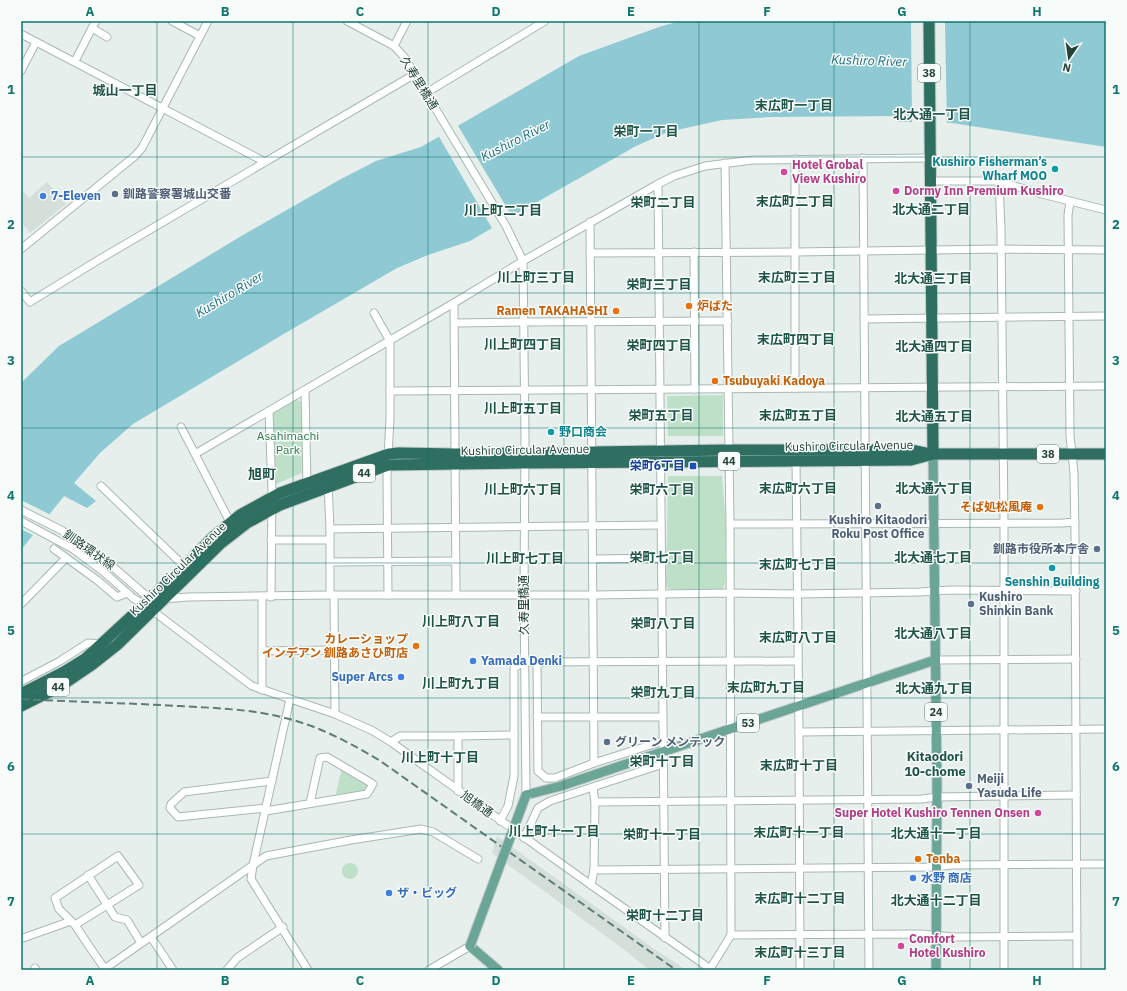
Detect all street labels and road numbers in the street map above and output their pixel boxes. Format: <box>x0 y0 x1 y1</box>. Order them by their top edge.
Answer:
street label: 久寿里橋通 <box>397 53 442 112</box>
road number: 38 <box>918 64 940 82</box>
street label: Kushiro Circular Avenue <box>785 437 914 454</box>
street label: Kushiro Circular Avenue <box>461 441 590 458</box>
road number: 38 <box>1037 445 1059 463</box>
road number: 44 <box>718 452 740 470</box>
road number: 44 <box>353 464 375 482</box>
street label: Kushiro Circular Avenue <box>126 518 229 619</box>
street label: 釧路環状線 <box>60 526 118 573</box>
street label: 久寿里橋通 <box>516 575 531 635</box>
road number: 44 <box>47 678 69 696</box>
road number: 24 <box>925 703 947 721</box>
road number: 53 <box>737 714 759 732</box>
street label: 旭橋通 <box>458 787 496 820</box>

